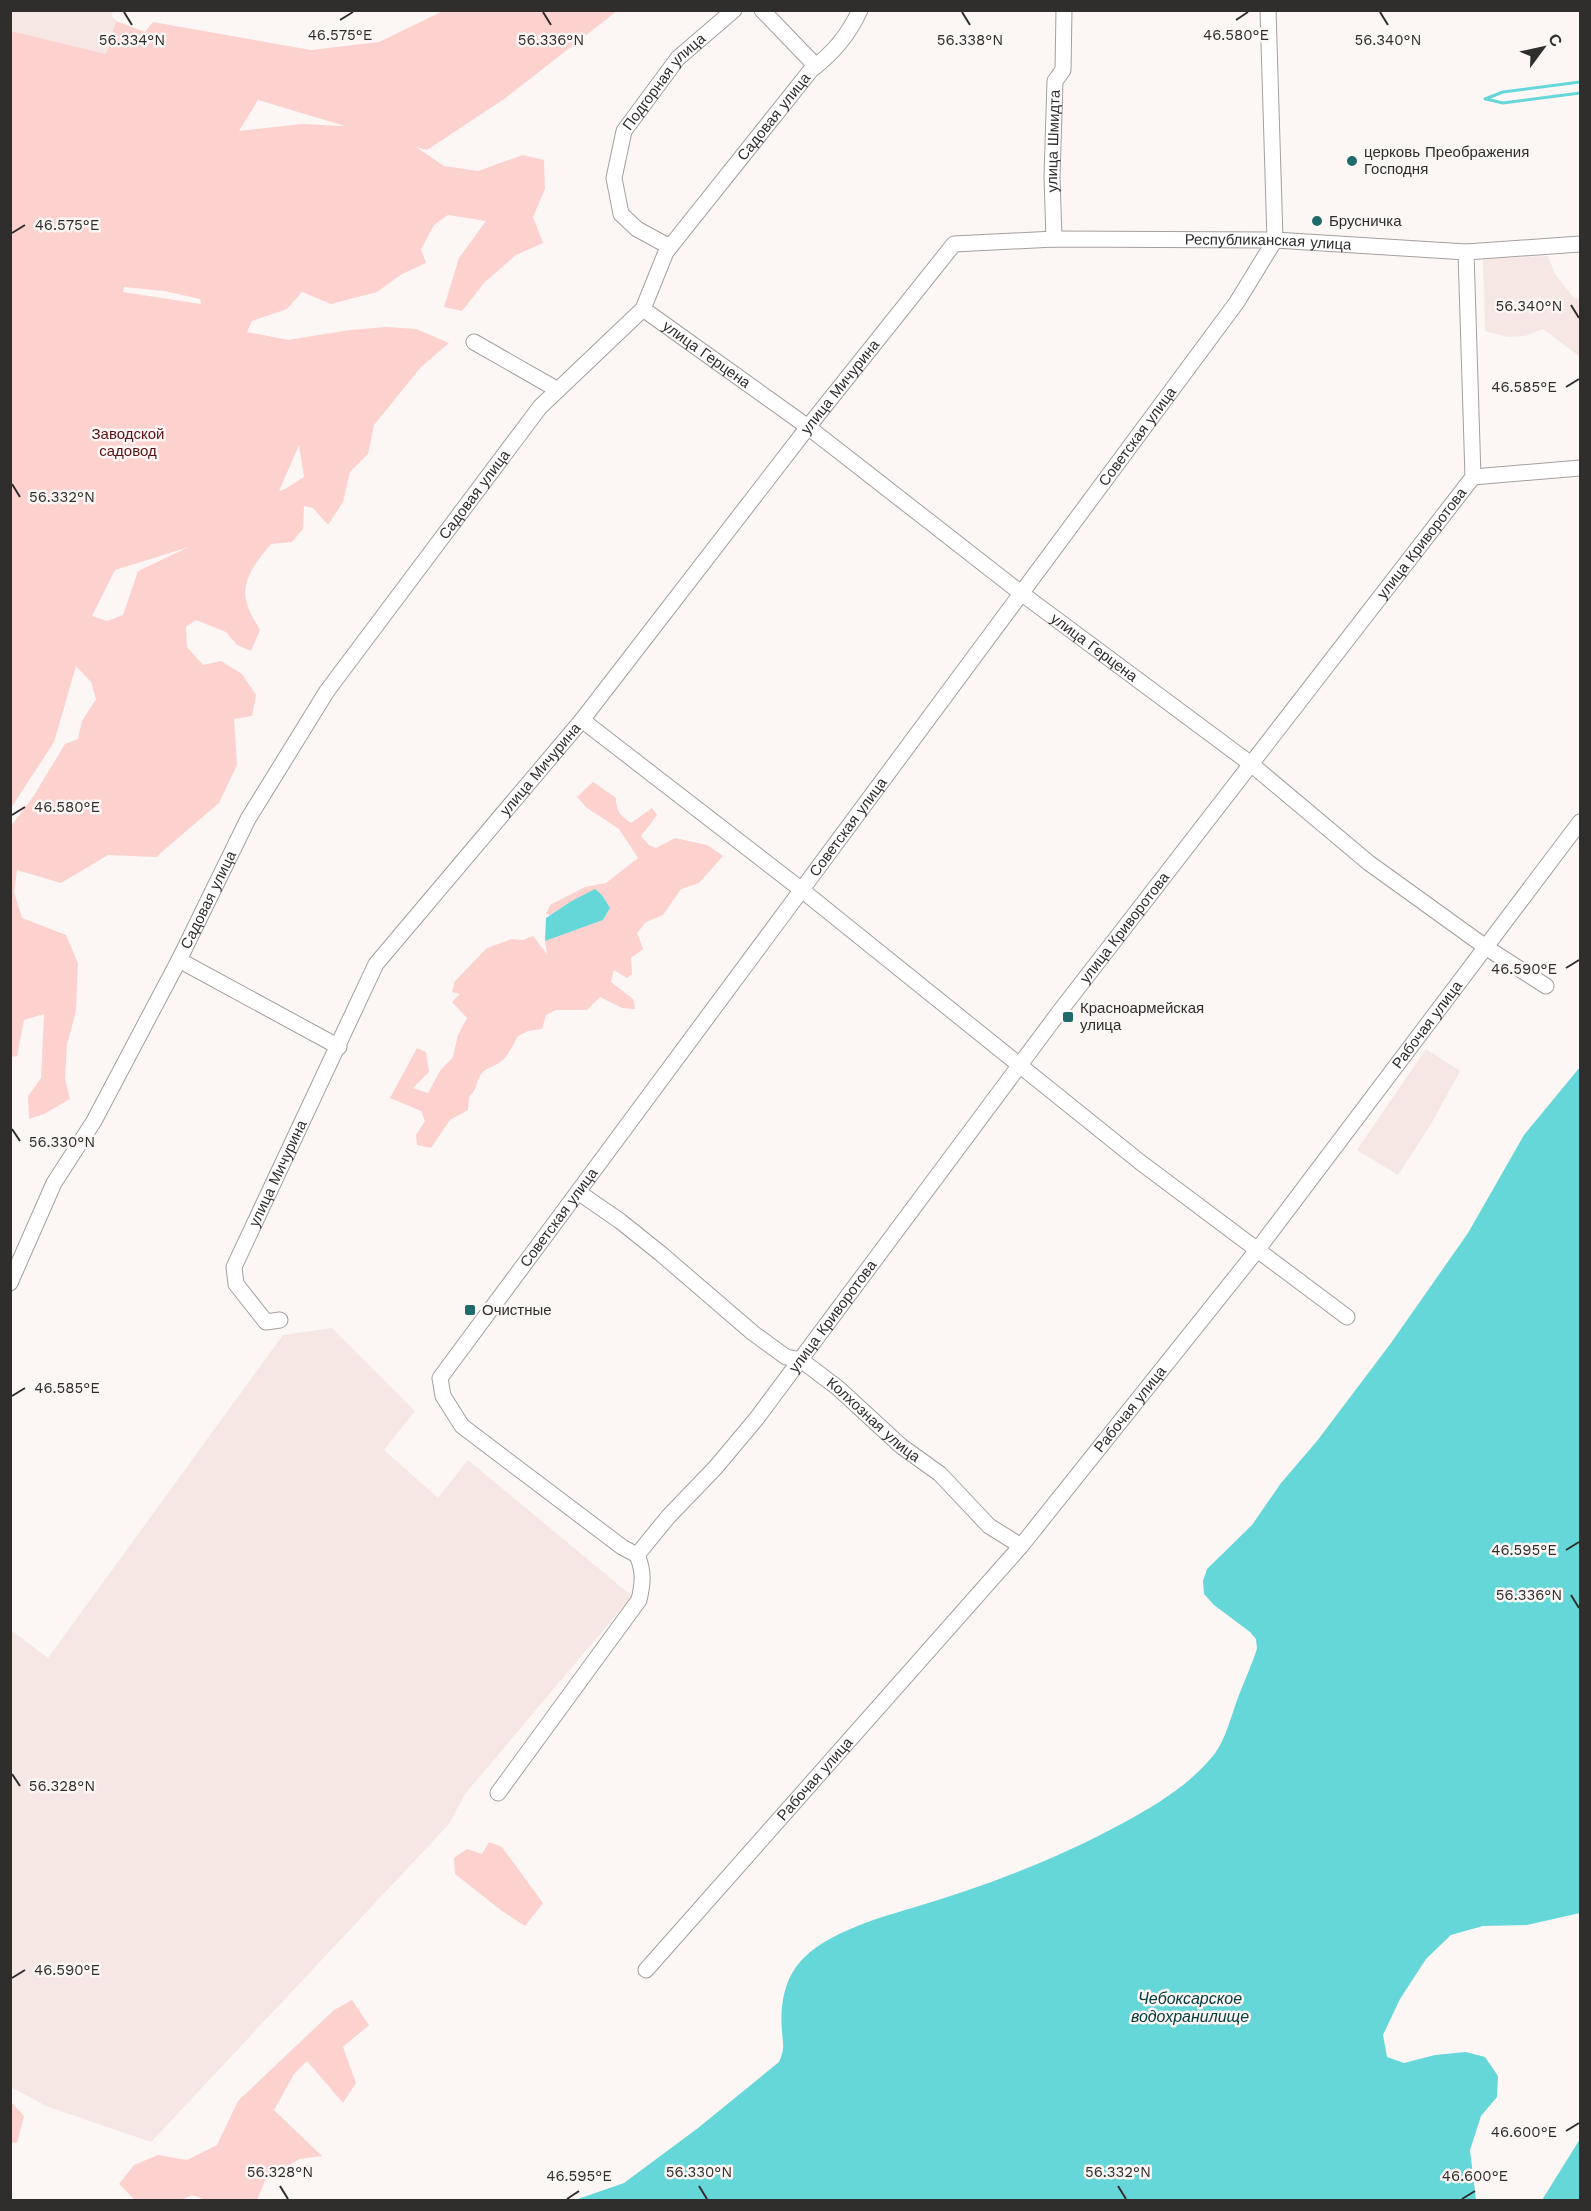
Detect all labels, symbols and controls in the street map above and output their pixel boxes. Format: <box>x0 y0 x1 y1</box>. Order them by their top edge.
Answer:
north arrow <box>1513 18 1573 78</box>
text: 46.575°E <box>308 26 372 44</box>
text: 46.580°E <box>1203 26 1269 44</box>
street label: Подгорная улица <box>619 29 710 134</box>
text: С <box>1544 30 1567 50</box>
text: 56.334°N <box>99 31 165 49</box>
text: 56.336°N <box>518 31 584 49</box>
text: 56.338°N <box>937 31 1003 49</box>
text: 56.340°N <box>1355 31 1422 49</box>
street label: Садовая улица <box>733 69 815 164</box>
street label: улица Шмидта <box>1043 89 1064 193</box>
place label: церковь Преображения Господня <box>1364 143 1529 178</box>
marker: церковь Преображения Господня <box>1345 154 1359 168</box>
place label: Брусничка <box>1329 212 1402 230</box>
marker: Брусничка <box>1310 214 1324 228</box>
text: 46.575°E <box>35 216 99 234</box>
street label: Республиканская улица <box>1185 231 1353 254</box>
text: 56.340°N <box>1496 297 1563 315</box>
street label: улица Герцена <box>659 317 754 392</box>
street label: улица Мичурина <box>797 335 884 438</box>
text: 46.585°E <box>1491 378 1557 396</box>
street label: Советская улица <box>1095 383 1180 490</box>
park label: Заводской садовод <box>92 425 164 460</box>
street label: Садовая улица <box>435 446 514 543</box>
street label: улица Криворотова <box>1373 484 1471 602</box>
text: 56.332°N <box>29 488 95 506</box>
street label: улица Герцена <box>1047 609 1142 686</box>
street label: улица Мичурина <box>496 719 585 819</box>
street label: Советская улица <box>806 773 891 880</box>
text: 46.580°E <box>34 798 100 816</box>
street label: Садовая улица <box>177 847 240 952</box>
street label: улица Криворотова <box>1076 868 1173 987</box>
text: 46.590°E <box>1491 960 1557 978</box>
street label: Рабочая улица <box>1388 977 1466 1072</box>
place label: Красноармейская улица <box>1080 999 1204 1034</box>
marker: Красноармейская улица <box>1061 1010 1075 1024</box>
street label: улица Мичурина <box>245 1117 311 1230</box>
text: 56.330°N <box>29 1133 95 1151</box>
street label: Советская улица <box>516 1164 602 1271</box>
street label: улица Криворотова <box>785 1256 881 1376</box>
place label: Очистные <box>482 1301 552 1319</box>
marker: Очистные <box>463 1303 477 1317</box>
street label: Рабочая улица <box>1090 1362 1170 1456</box>
street label: Колхозная улица <box>823 1374 924 1466</box>
text: 46.585°E <box>34 1379 100 1397</box>
text: 46.595°E <box>1491 1541 1557 1559</box>
text: 56.336°N <box>1496 1586 1562 1604</box>
street label: Рабочая улица <box>773 1733 857 1824</box>
text: 56.328°N <box>29 1777 95 1795</box>
text: 46.590°E <box>34 1961 100 1979</box>
water label: Чебоксарское водохранилище <box>1131 1989 1249 2026</box>
text: 46.600°E <box>1491 2123 1557 2141</box>
text: 56.328°N <box>247 2163 313 2181</box>
text: 56.330°N <box>666 2163 732 2181</box>
text: 56.332°N <box>1085 2163 1151 2181</box>
text: 46.595°E <box>546 2167 612 2185</box>
text: 46.600°E <box>1442 2167 1508 2185</box>

